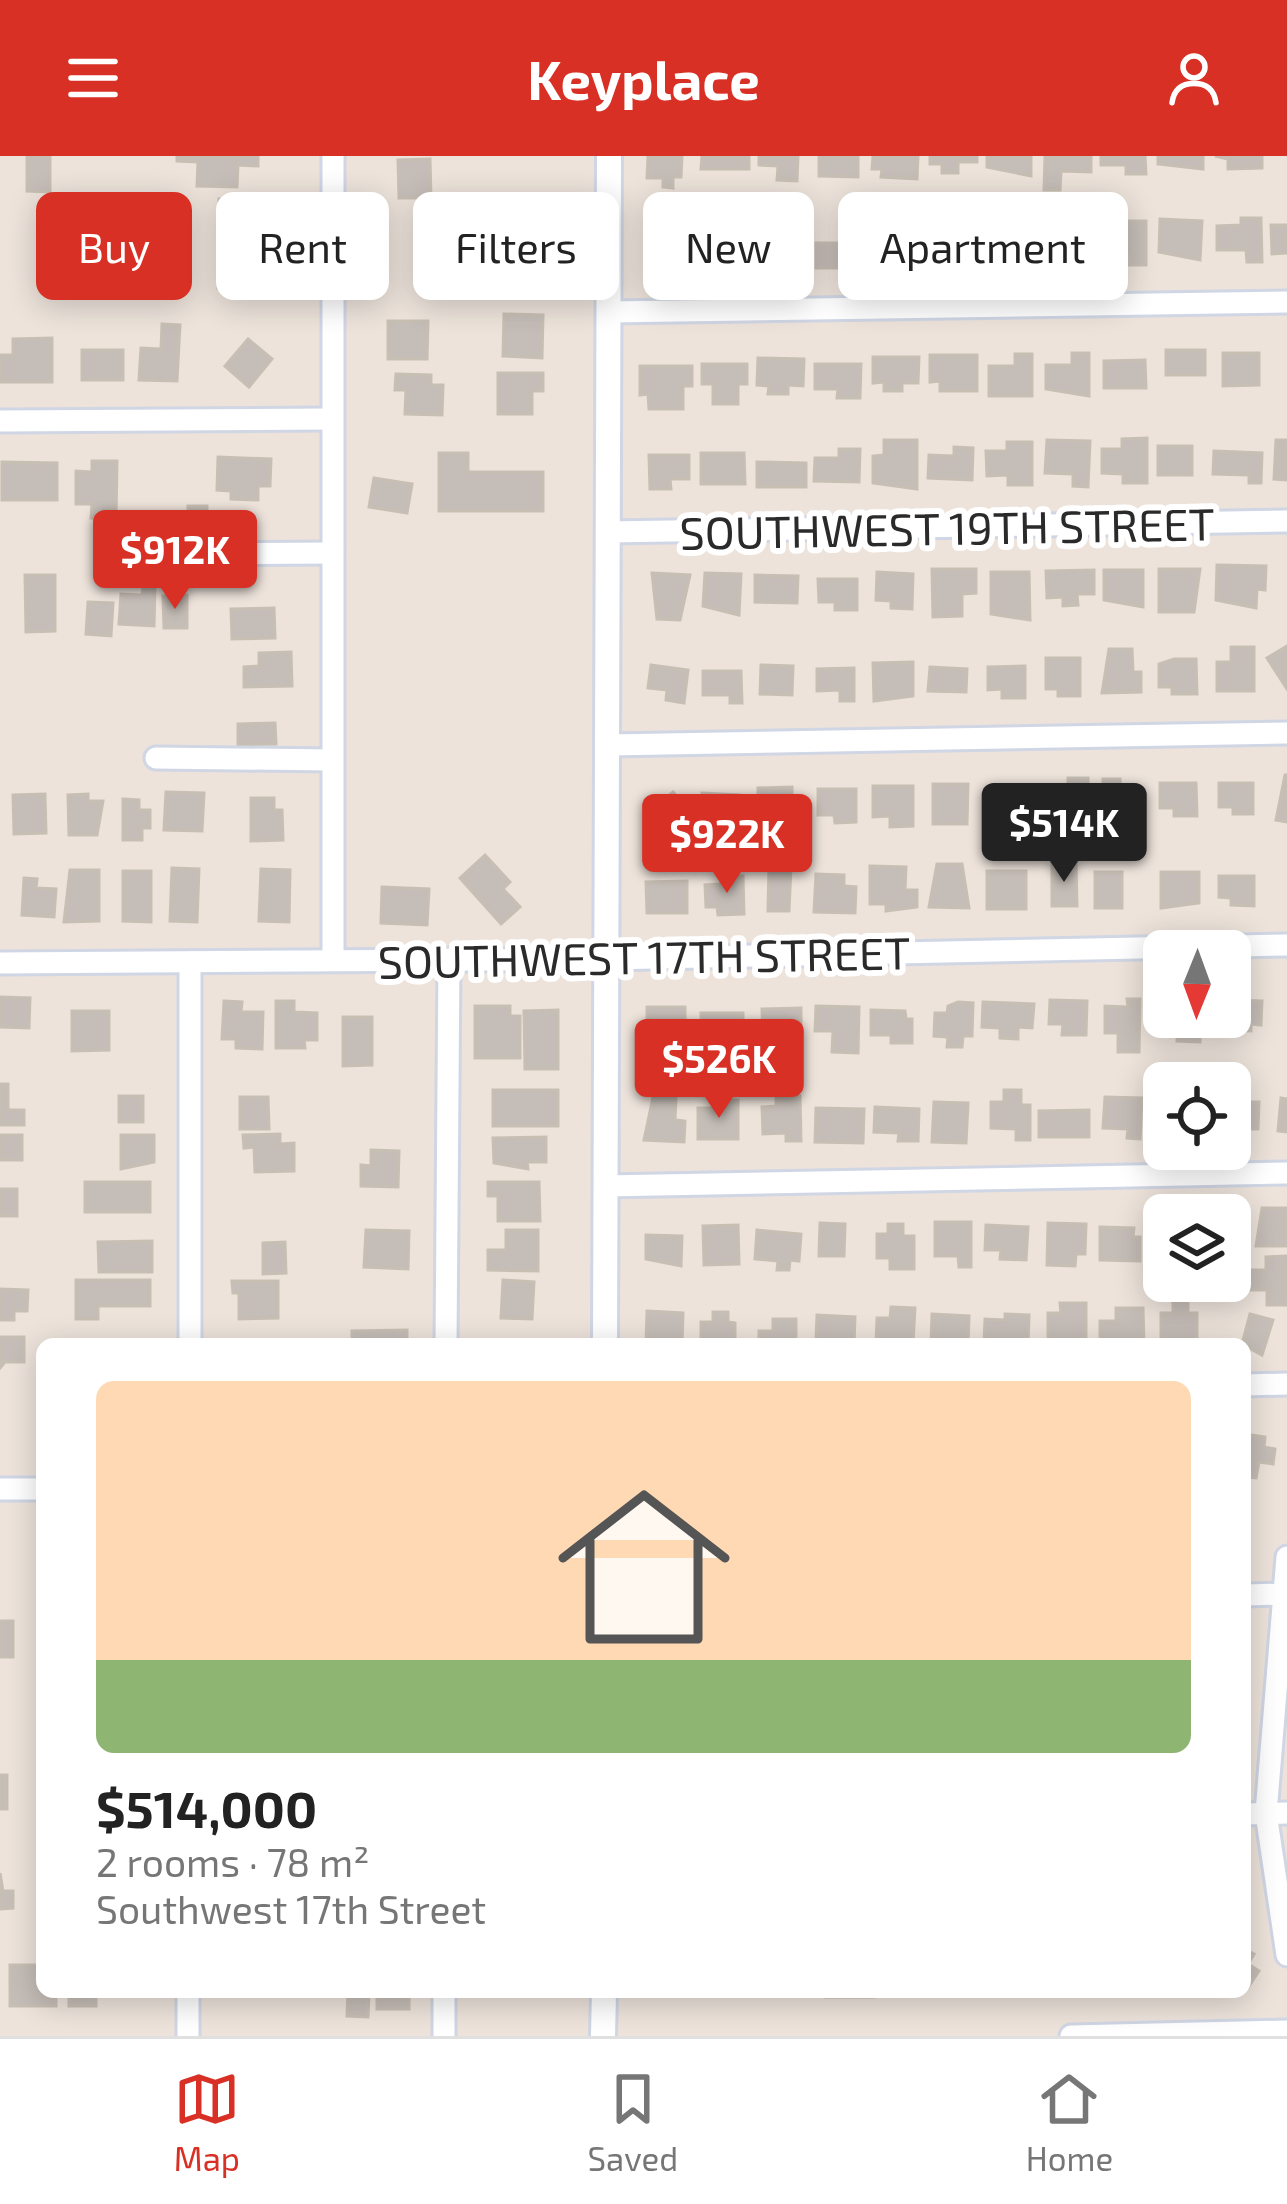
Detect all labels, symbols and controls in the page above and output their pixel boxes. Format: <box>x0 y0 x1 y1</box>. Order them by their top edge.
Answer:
icon: menu <box>60 45 126 111</box>
icon: person <box>1161 45 1227 111</box>
text: Keyplace <box>527 46 760 111</box>
chip: Buy <box>36 192 192 300</box>
chip: Rent <box>216 192 389 300</box>
chip: Filters <box>413 192 619 300</box>
chip: New <box>643 192 814 300</box>
chip: Apartment <box>838 192 1128 300</box>
street label: SOUTHWEST 19TH STREET <box>679 495 1215 559</box>
pin: $912K <box>91 510 259 612</box>
text: $912K <box>120 525 230 572</box>
pin: $514K <box>980 783 1148 885</box>
pin: $922K <box>643 794 811 896</box>
text: $514K <box>1009 798 1119 845</box>
text: $922K <box>669 809 785 856</box>
street label: SOUTHWEST 17TH STREET <box>377 924 911 988</box>
north arrow <box>1143 930 1251 1038</box>
map controls <box>1143 930 1251 1302</box>
pin: $526K <box>635 1019 803 1121</box>
text: $526K <box>662 1034 776 1081</box>
button: locate <box>1143 1062 1251 1170</box>
button: layers <box>1143 1194 1251 1302</box>
icon: home <box>536 1459 752 1675</box>
text: $514,000 <box>96 1777 317 1838</box>
text: 2 rooms · 78 m² <box>96 1838 369 1885</box>
text: Southwest 17th Street <box>96 1885 486 1932</box>
tab: Map <box>174 2066 240 2178</box>
tab: Saved <box>588 2066 678 2178</box>
tab: Home <box>1026 2066 1113 2178</box>

